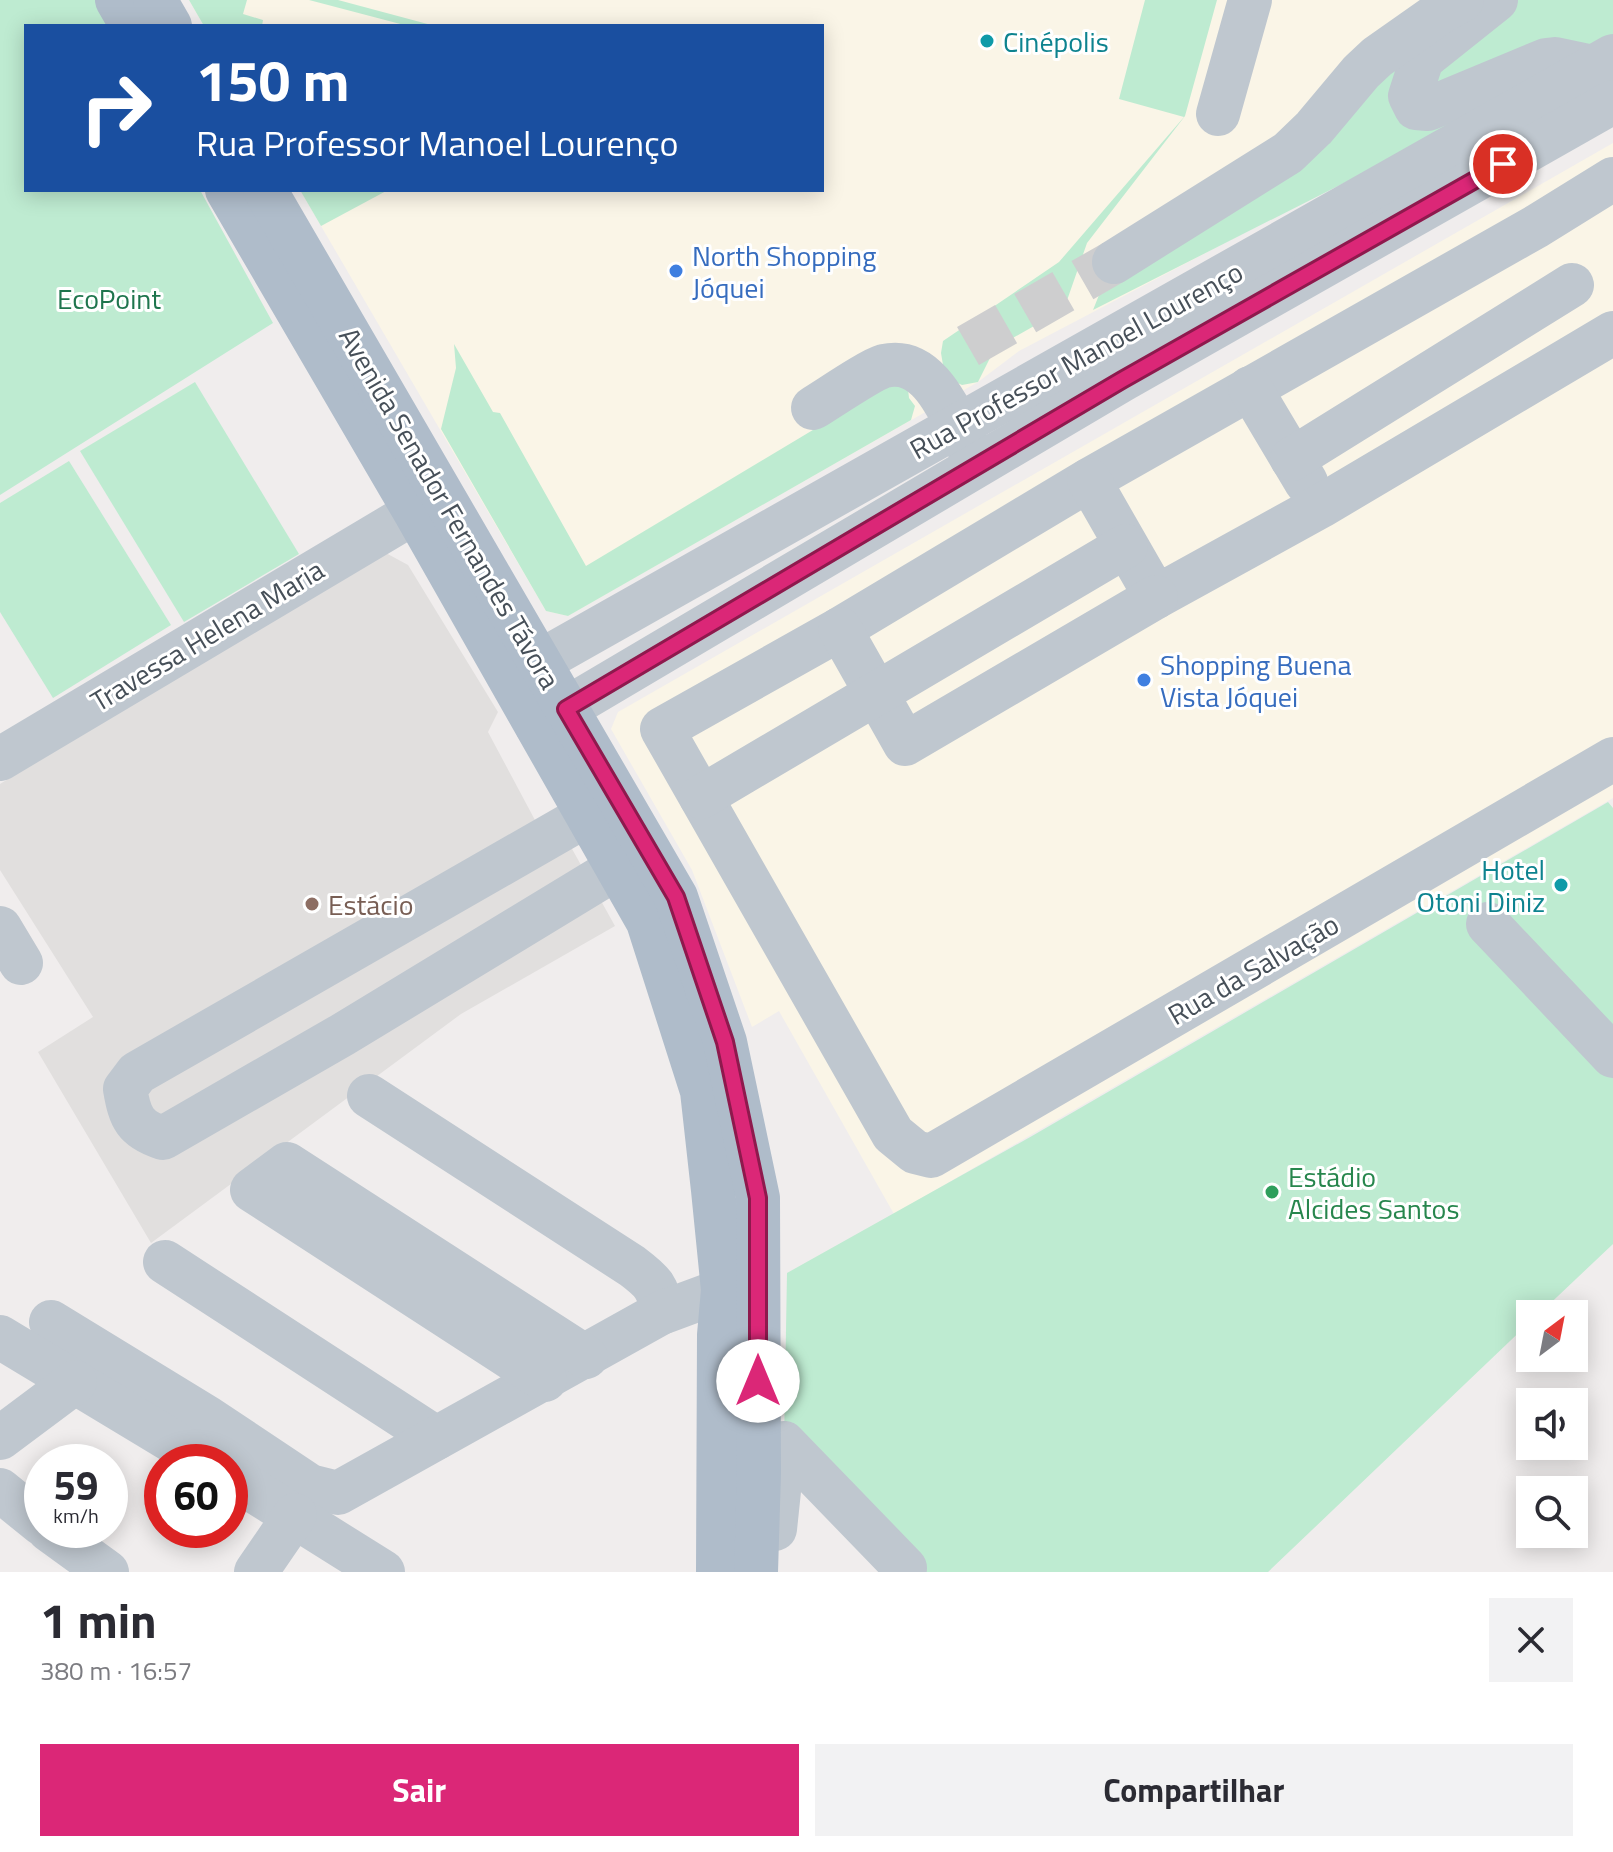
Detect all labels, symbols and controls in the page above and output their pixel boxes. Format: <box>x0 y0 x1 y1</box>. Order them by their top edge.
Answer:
place label: Cinépolis <box>1003 20 1109 63</box>
marker: Cinépolis <box>978 32 996 50</box>
text: 150 m <box>196 38 349 123</box>
icon: right <box>64 56 168 160</box>
text: Rua Professor Manoel Lourenço <box>196 115 679 170</box>
pin <box>1469 130 1537 198</box>
icon: arrive <box>1481 142 1525 186</box>
place label: North Shopping Jóquei <box>692 234 876 309</box>
street label: Rua Professor Manoel Lourenço <box>901 250 1251 470</box>
marker: North Shopping Jóquei <box>667 262 685 280</box>
park label: EcoPoint <box>57 277 161 320</box>
street label: Avenida Senador Fernandes Távora <box>328 319 572 697</box>
street label: Travessa Helena Maria <box>82 548 332 722</box>
place label: Shopping Buena Vista Jóquei <box>1160 643 1352 718</box>
marker: Shopping Buena Vista Jóquei <box>1135 671 1153 689</box>
place label: Hotel Otoni Diniz <box>1416 848 1545 923</box>
marker: Hotel Otoni Diniz <box>1552 876 1570 894</box>
place label: Estácio <box>328 883 413 926</box>
marker: Estácio <box>303 895 321 913</box>
street label: Rua da Salvação <box>1159 903 1347 1035</box>
place label: Estádio Alcides Santos <box>1288 1155 1459 1230</box>
marker: Estádio Alcides Santos <box>1263 1183 1281 1201</box>
north arrow <box>1516 1300 1588 1372</box>
map controls <box>1516 1300 1588 1548</box>
position arrow <box>716 1339 800 1423</box>
button: sound <box>1516 1388 1588 1460</box>
speed limit sign: 60 <box>144 1444 248 1548</box>
text: 59 <box>54 1455 98 1516</box>
button: search <box>1516 1476 1588 1548</box>
text: km/h <box>53 1500 99 1531</box>
text: 1 min <box>40 1584 157 1657</box>
button: close <box>1489 1598 1573 1682</box>
text: 380 m · 16:57 <box>40 1651 192 1690</box>
button: Sair <box>40 1744 799 1836</box>
button: Compartilhar <box>815 1744 1573 1836</box>

